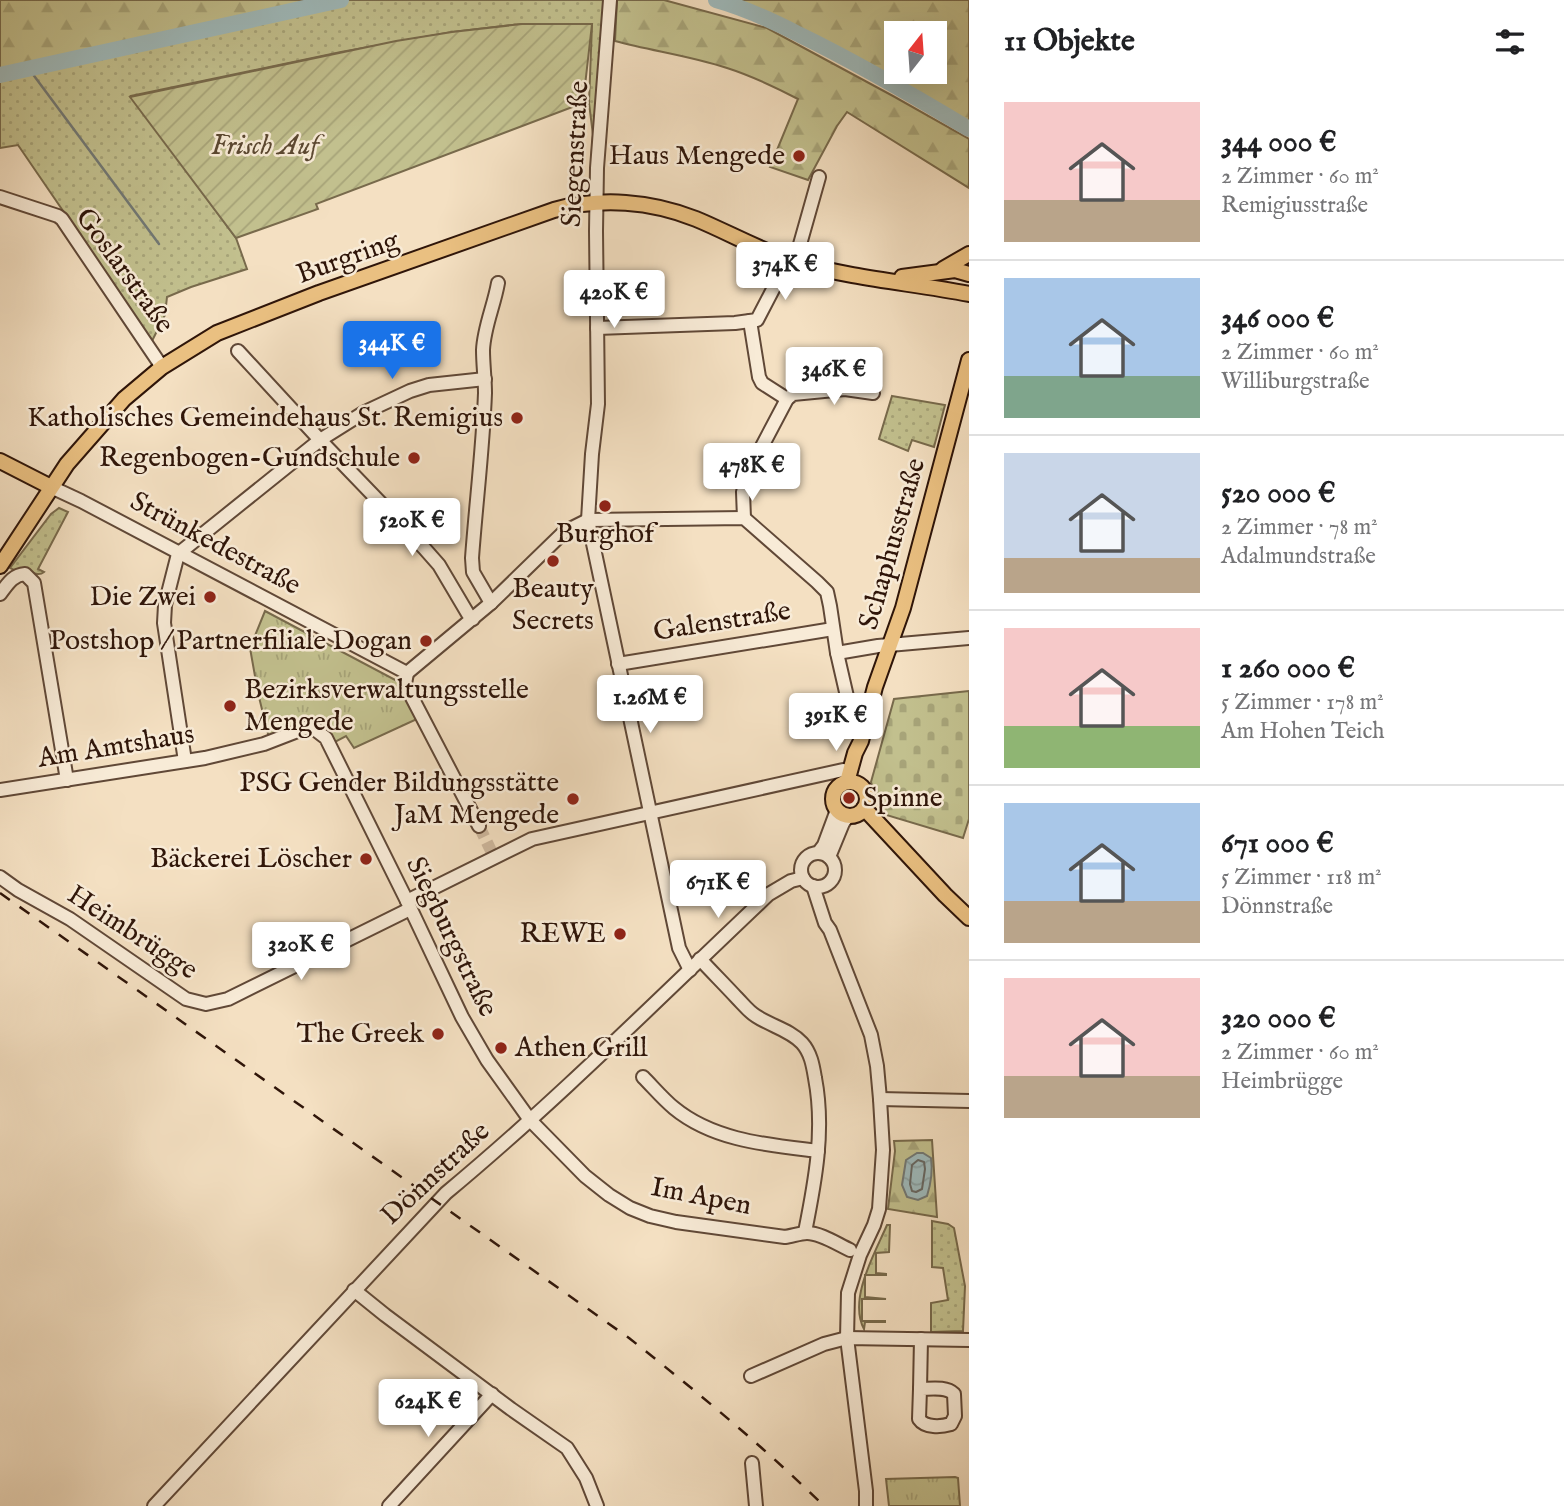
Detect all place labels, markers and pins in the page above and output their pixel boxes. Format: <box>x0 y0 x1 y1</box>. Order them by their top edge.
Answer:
place label: Haus Mengede <box>609 139 785 174</box>
marker: Haus Mengede <box>791 148 807 164</box>
pin: 374K € <box>728 243 842 302</box>
pin: 420K € <box>557 270 671 330</box>
pin: 344K € <box>335 322 449 381</box>
pin: 346K € <box>777 348 891 407</box>
place label: Katholisches Gemeindehaus St. Remigius <box>27 401 503 436</box>
marker: Katholisches Gemeindehaus St. Remigius <box>509 410 525 426</box>
place label: Regenbogen-Gundschule <box>99 441 400 476</box>
pin: 478K € <box>695 444 809 503</box>
marker: Regenbogen-Gundschule <box>406 450 422 466</box>
pin: 520K € <box>355 498 469 558</box>
marker: Burghof <box>597 498 613 514</box>
place label: Burghof <box>556 517 659 552</box>
marker: Beauty Secrets <box>545 553 561 569</box>
place label: Beauty Secrets <box>512 572 594 639</box>
place label: Die Zwei <box>89 580 196 615</box>
marker: Die Zwei <box>202 589 218 605</box>
place label: Postshop / Partnerfiliale Dogan <box>49 624 412 659</box>
marker: Postshop / Partnerfiliale Dogan <box>418 633 434 649</box>
place label: Bezirksverwaltungsstelle Mengede <box>244 673 529 740</box>
pin: 1.26M € <box>585 676 715 735</box>
pin: 391K € <box>779 694 893 753</box>
marker: Bezirksverwaltungsstelle Mengede <box>222 698 238 714</box>
place label: PSG Gender Bildungsstätte JaM Mengede <box>239 766 559 833</box>
place label: Spinne <box>863 781 943 816</box>
marker: Spinne <box>841 790 857 806</box>
marker: PSG Gender Bildungsstätte JaM Mengede <box>565 791 581 807</box>
place label: Bäckerei Löscher <box>150 842 352 877</box>
marker: Bäckerei Löscher <box>358 851 374 867</box>
pin: 671K € <box>661 860 775 920</box>
place label: REWE <box>520 917 606 952</box>
pin: 320K € <box>244 922 358 982</box>
marker: REWE <box>612 926 628 942</box>
place label: The Greek <box>296 1017 425 1052</box>
marker: The Greek <box>430 1026 446 1042</box>
place label: Athen Grill <box>514 1031 648 1066</box>
marker: Athen Grill <box>493 1040 509 1056</box>
pin: 624K € <box>371 1380 485 1439</box>

